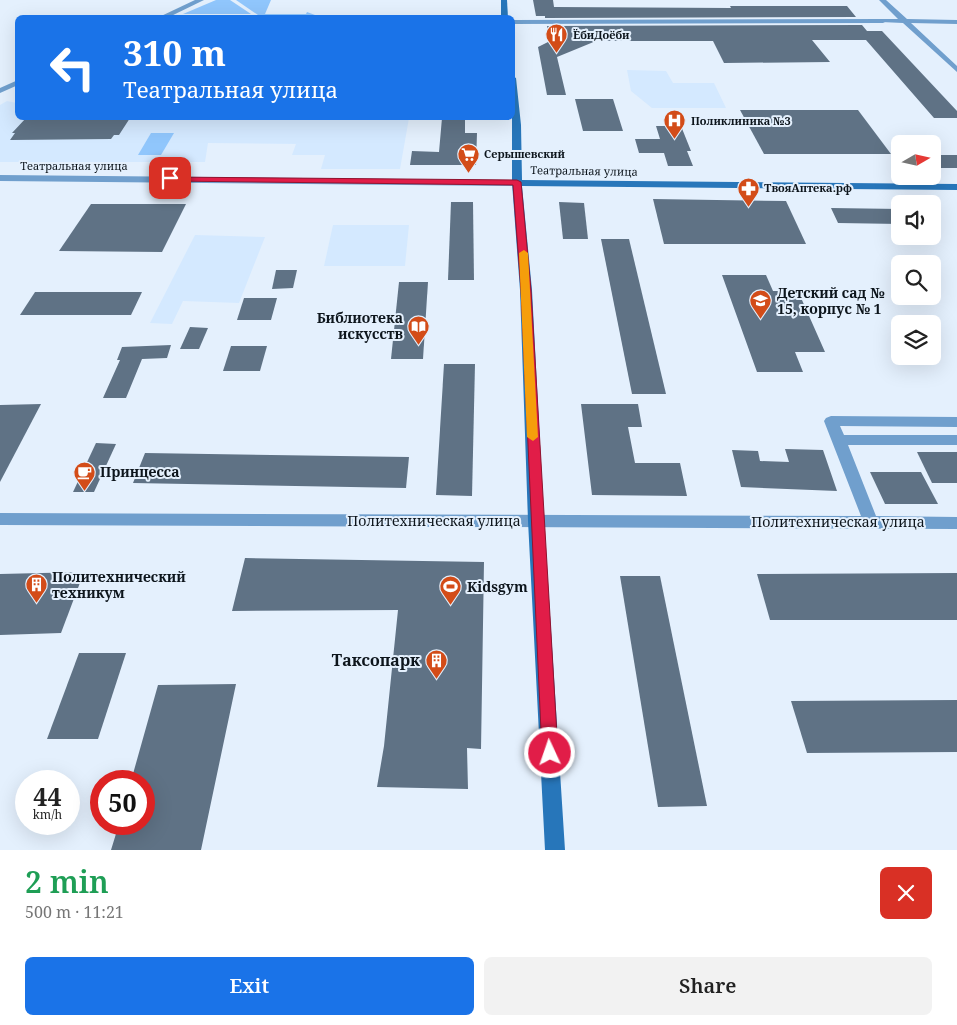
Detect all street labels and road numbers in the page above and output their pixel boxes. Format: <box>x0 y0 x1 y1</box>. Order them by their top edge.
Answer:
street label: Театральная улица <box>20 158 128 173</box>
street label: Театральная улица <box>530 162 638 179</box>
street label: Политехническая улица <box>347 511 521 530</box>
street label: Политехническая улица <box>751 512 925 531</box>

